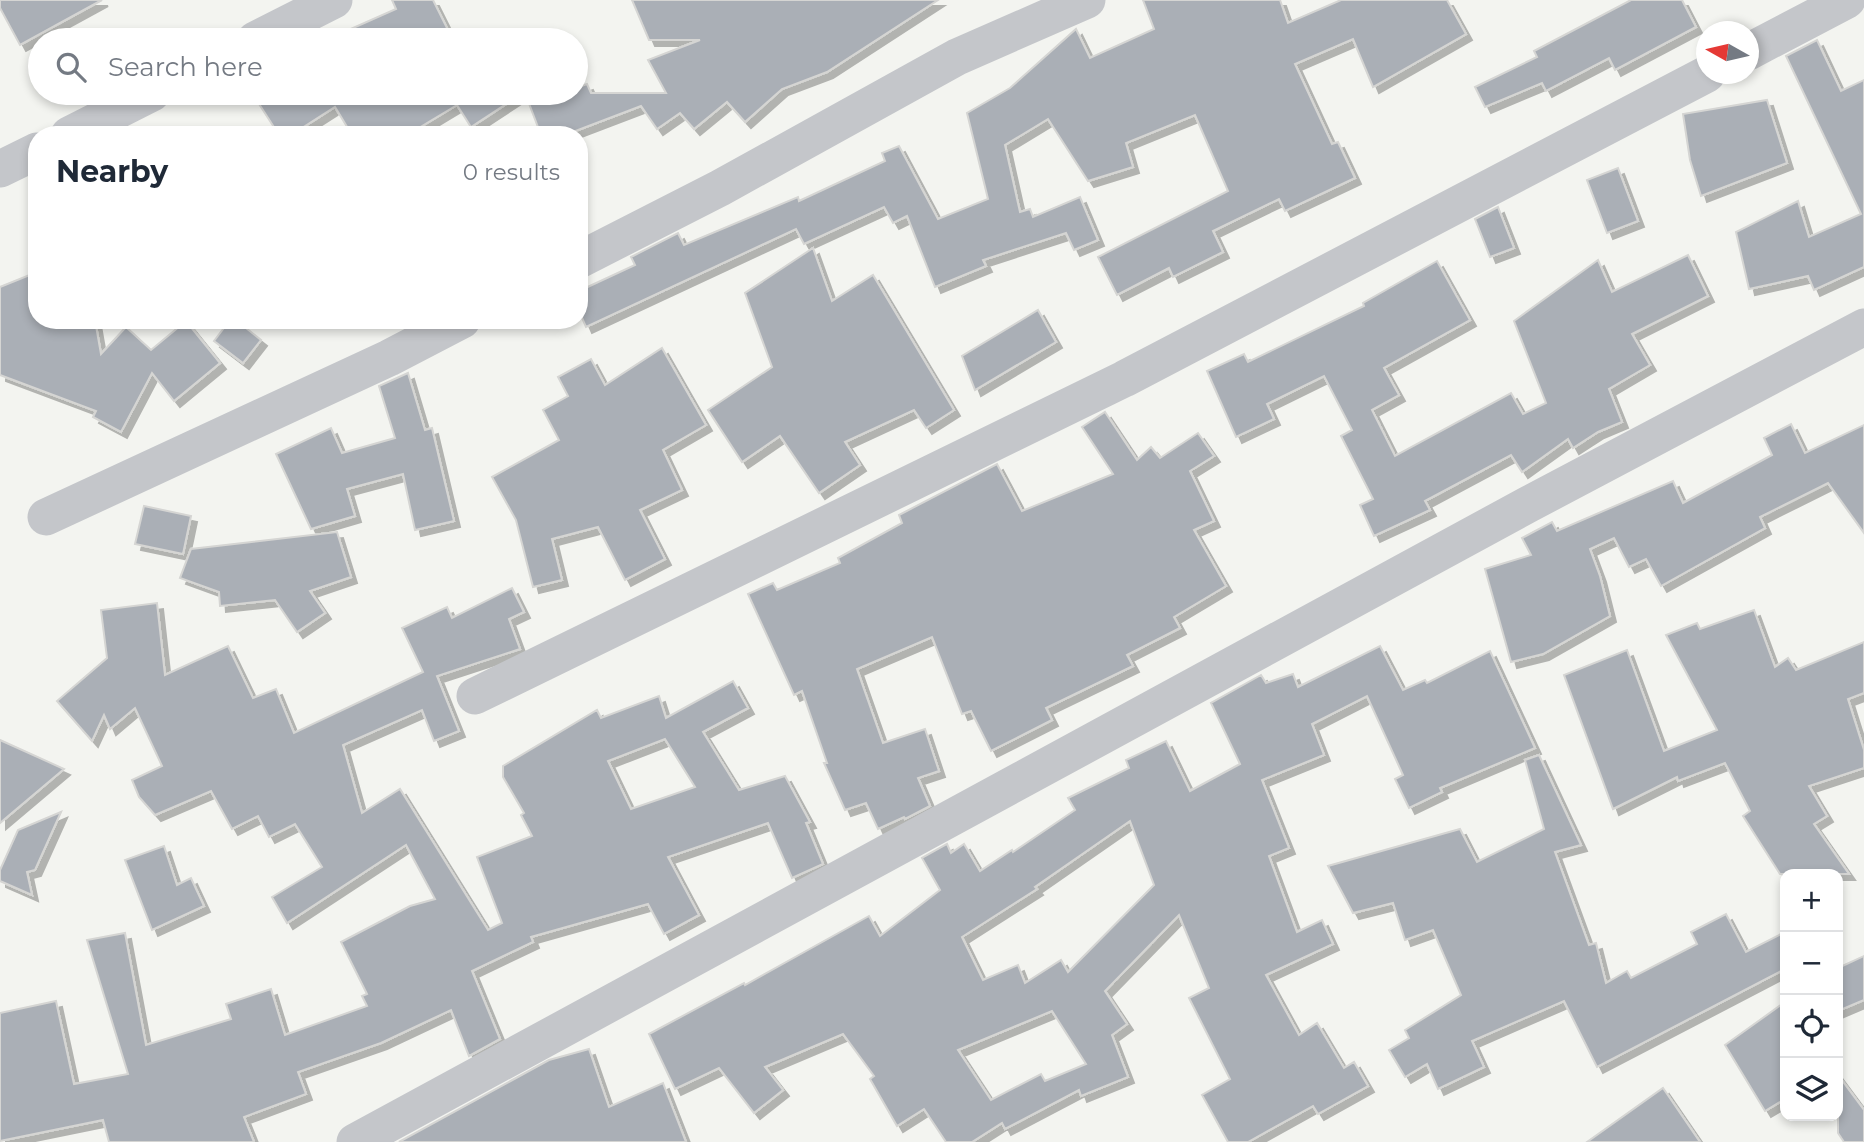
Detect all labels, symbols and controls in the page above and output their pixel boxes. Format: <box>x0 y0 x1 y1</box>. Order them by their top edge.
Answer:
north arrow <box>1696 21 1759 84</box>
search box <box>28 28 588 105</box>
icon: search <box>52 48 90 86</box>
text: Search here <box>108 51 263 83</box>
text: Nearby <box>56 153 168 190</box>
text: 0 results <box>463 158 560 186</box>
map controls <box>1780 869 1843 1121</box>
button: + <box>1780 869 1843 932</box>
button: − <box>1780 932 1843 995</box>
button: locate <box>1780 995 1843 1058</box>
button: layers <box>1780 1058 1843 1121</box>

